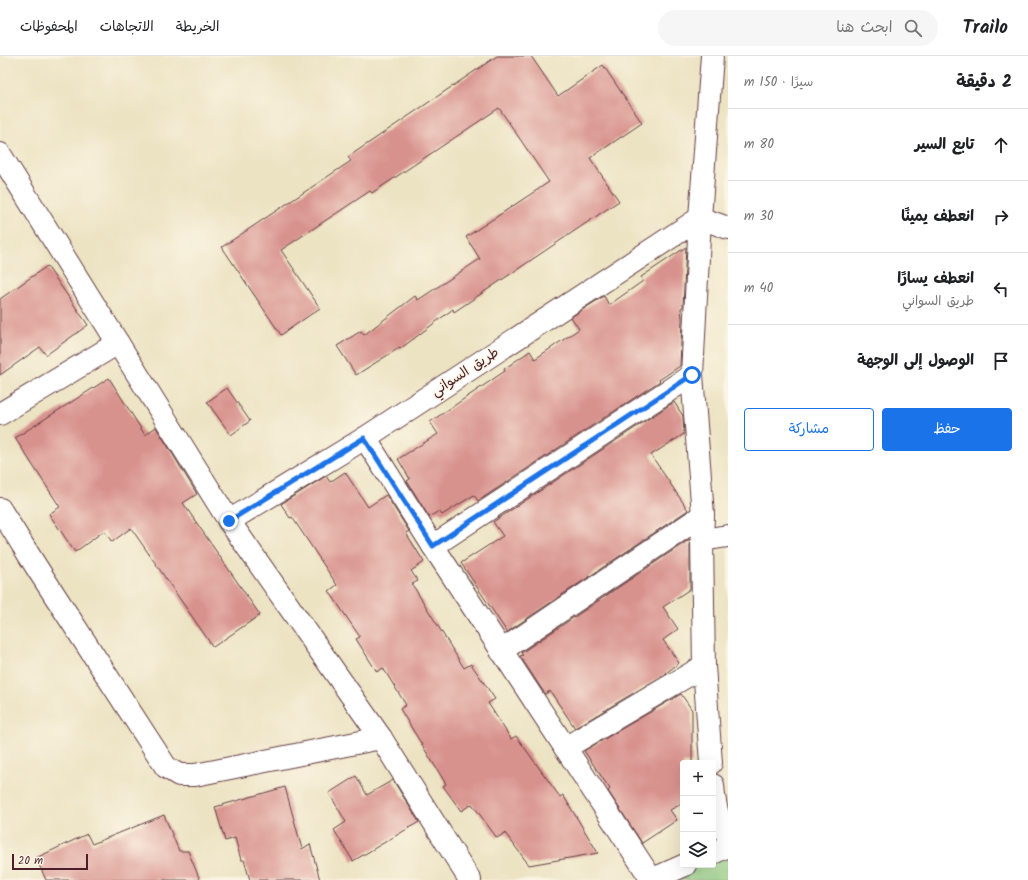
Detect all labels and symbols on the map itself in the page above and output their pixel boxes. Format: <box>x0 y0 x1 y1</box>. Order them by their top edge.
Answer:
street label: طريق السواني <box>427 342 504 403</box>
route start <box>683 366 701 384</box>
route end <box>220 512 238 530</box>
scale bar <box>12 852 88 871</box>

